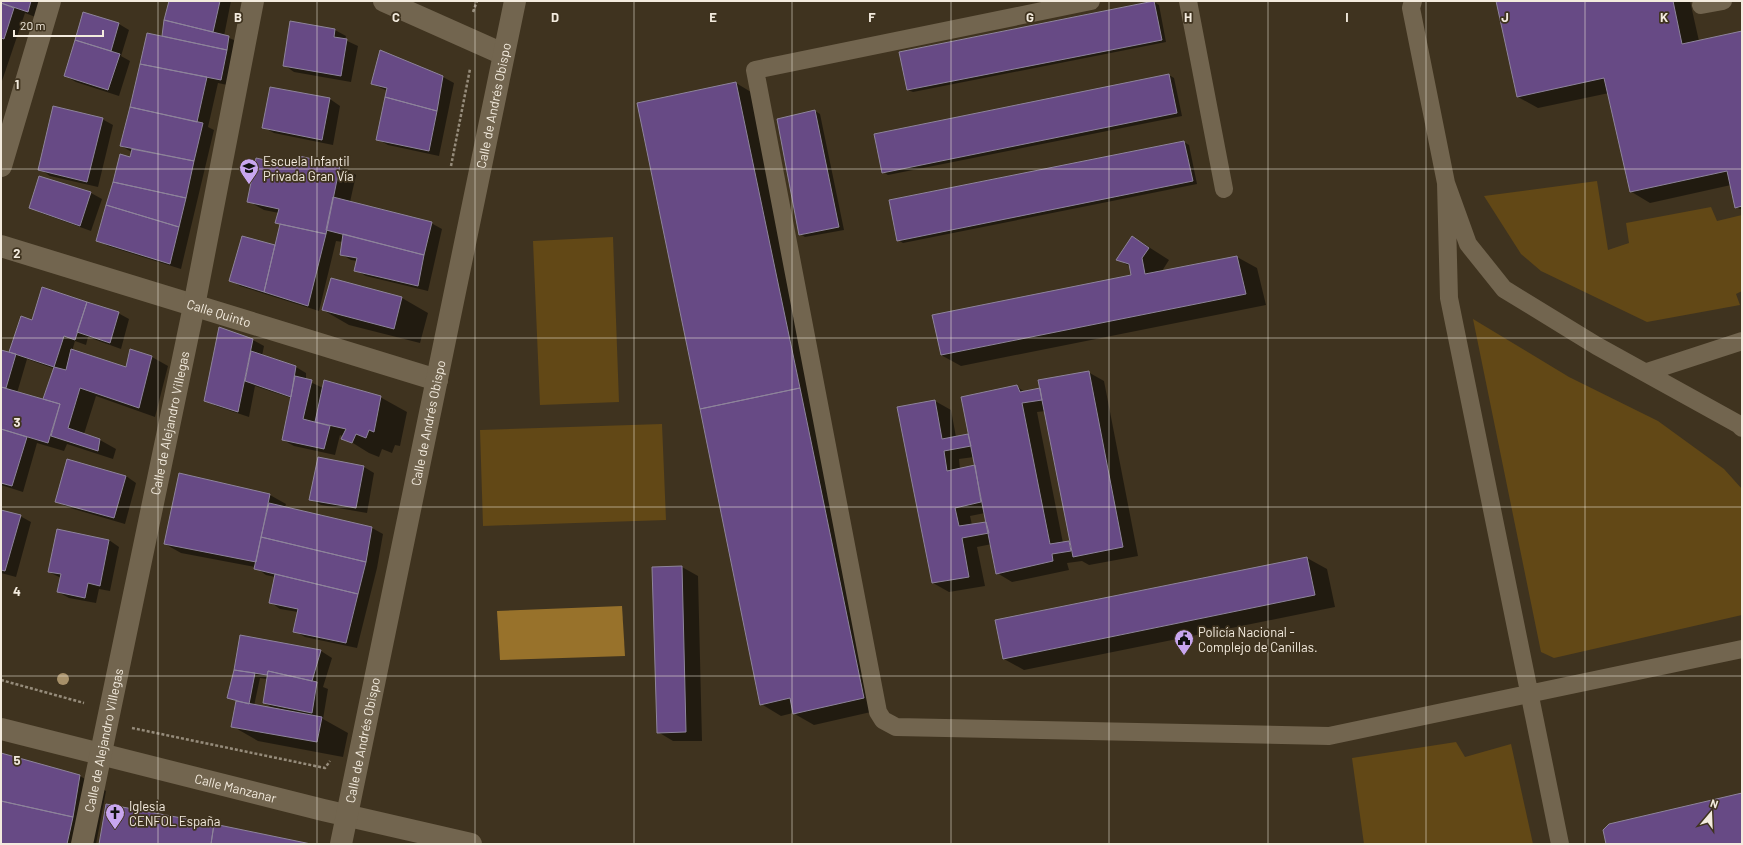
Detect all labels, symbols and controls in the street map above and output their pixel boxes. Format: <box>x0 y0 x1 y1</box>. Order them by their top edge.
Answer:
text: B <box>234 9 242 25</box>
text: C <box>392 9 400 25</box>
text: D <box>551 9 559 25</box>
text: E <box>709 9 717 25</box>
text: F <box>868 9 876 25</box>
text: G <box>1026 9 1034 25</box>
text: H <box>1184 9 1192 25</box>
text: I <box>1345 9 1349 25</box>
text: J <box>1501 9 1509 25</box>
text: K <box>1660 9 1668 25</box>
scale bar <box>14 12 103 38</box>
text: 20 m <box>20 18 46 32</box>
street label: Calle de Andrés Obispo <box>473 41 514 170</box>
text: 1 <box>15 76 19 92</box>
place label: Escuela Infantil Privada Gran Vía <box>263 153 354 184</box>
school or university icon: Escuela Infantil Privada Gran Vía <box>238 157 260 185</box>
text: 2 <box>13 245 21 261</box>
street label: Calle Quinto <box>185 296 253 330</box>
street label: Calle de Alejandro Villegas <box>147 350 192 496</box>
street label: Calle de Andrés Obispo <box>407 359 449 487</box>
text: 3 <box>13 414 21 430</box>
text: 4 <box>13 583 21 599</box>
place label: Policía Nacional - Complejo de Canillas. <box>1198 624 1318 655</box>
public building icon: Policía Nacional - Complejo de Canillas. <box>1173 628 1195 656</box>
street label: Calle de Alejandro Villegas <box>81 667 126 814</box>
street label: Calle de Andrés Obispo <box>342 676 383 804</box>
text: 5 <box>13 752 21 768</box>
street label: Calle Manzanar <box>193 770 279 806</box>
north arrow <box>1691 793 1731 833</box>
text: N <box>1709 796 1720 810</box>
place label: Iglesia CENFOL España <box>129 798 220 829</box>
church icon: Iglesia CENFOL España <box>104 802 126 830</box>

